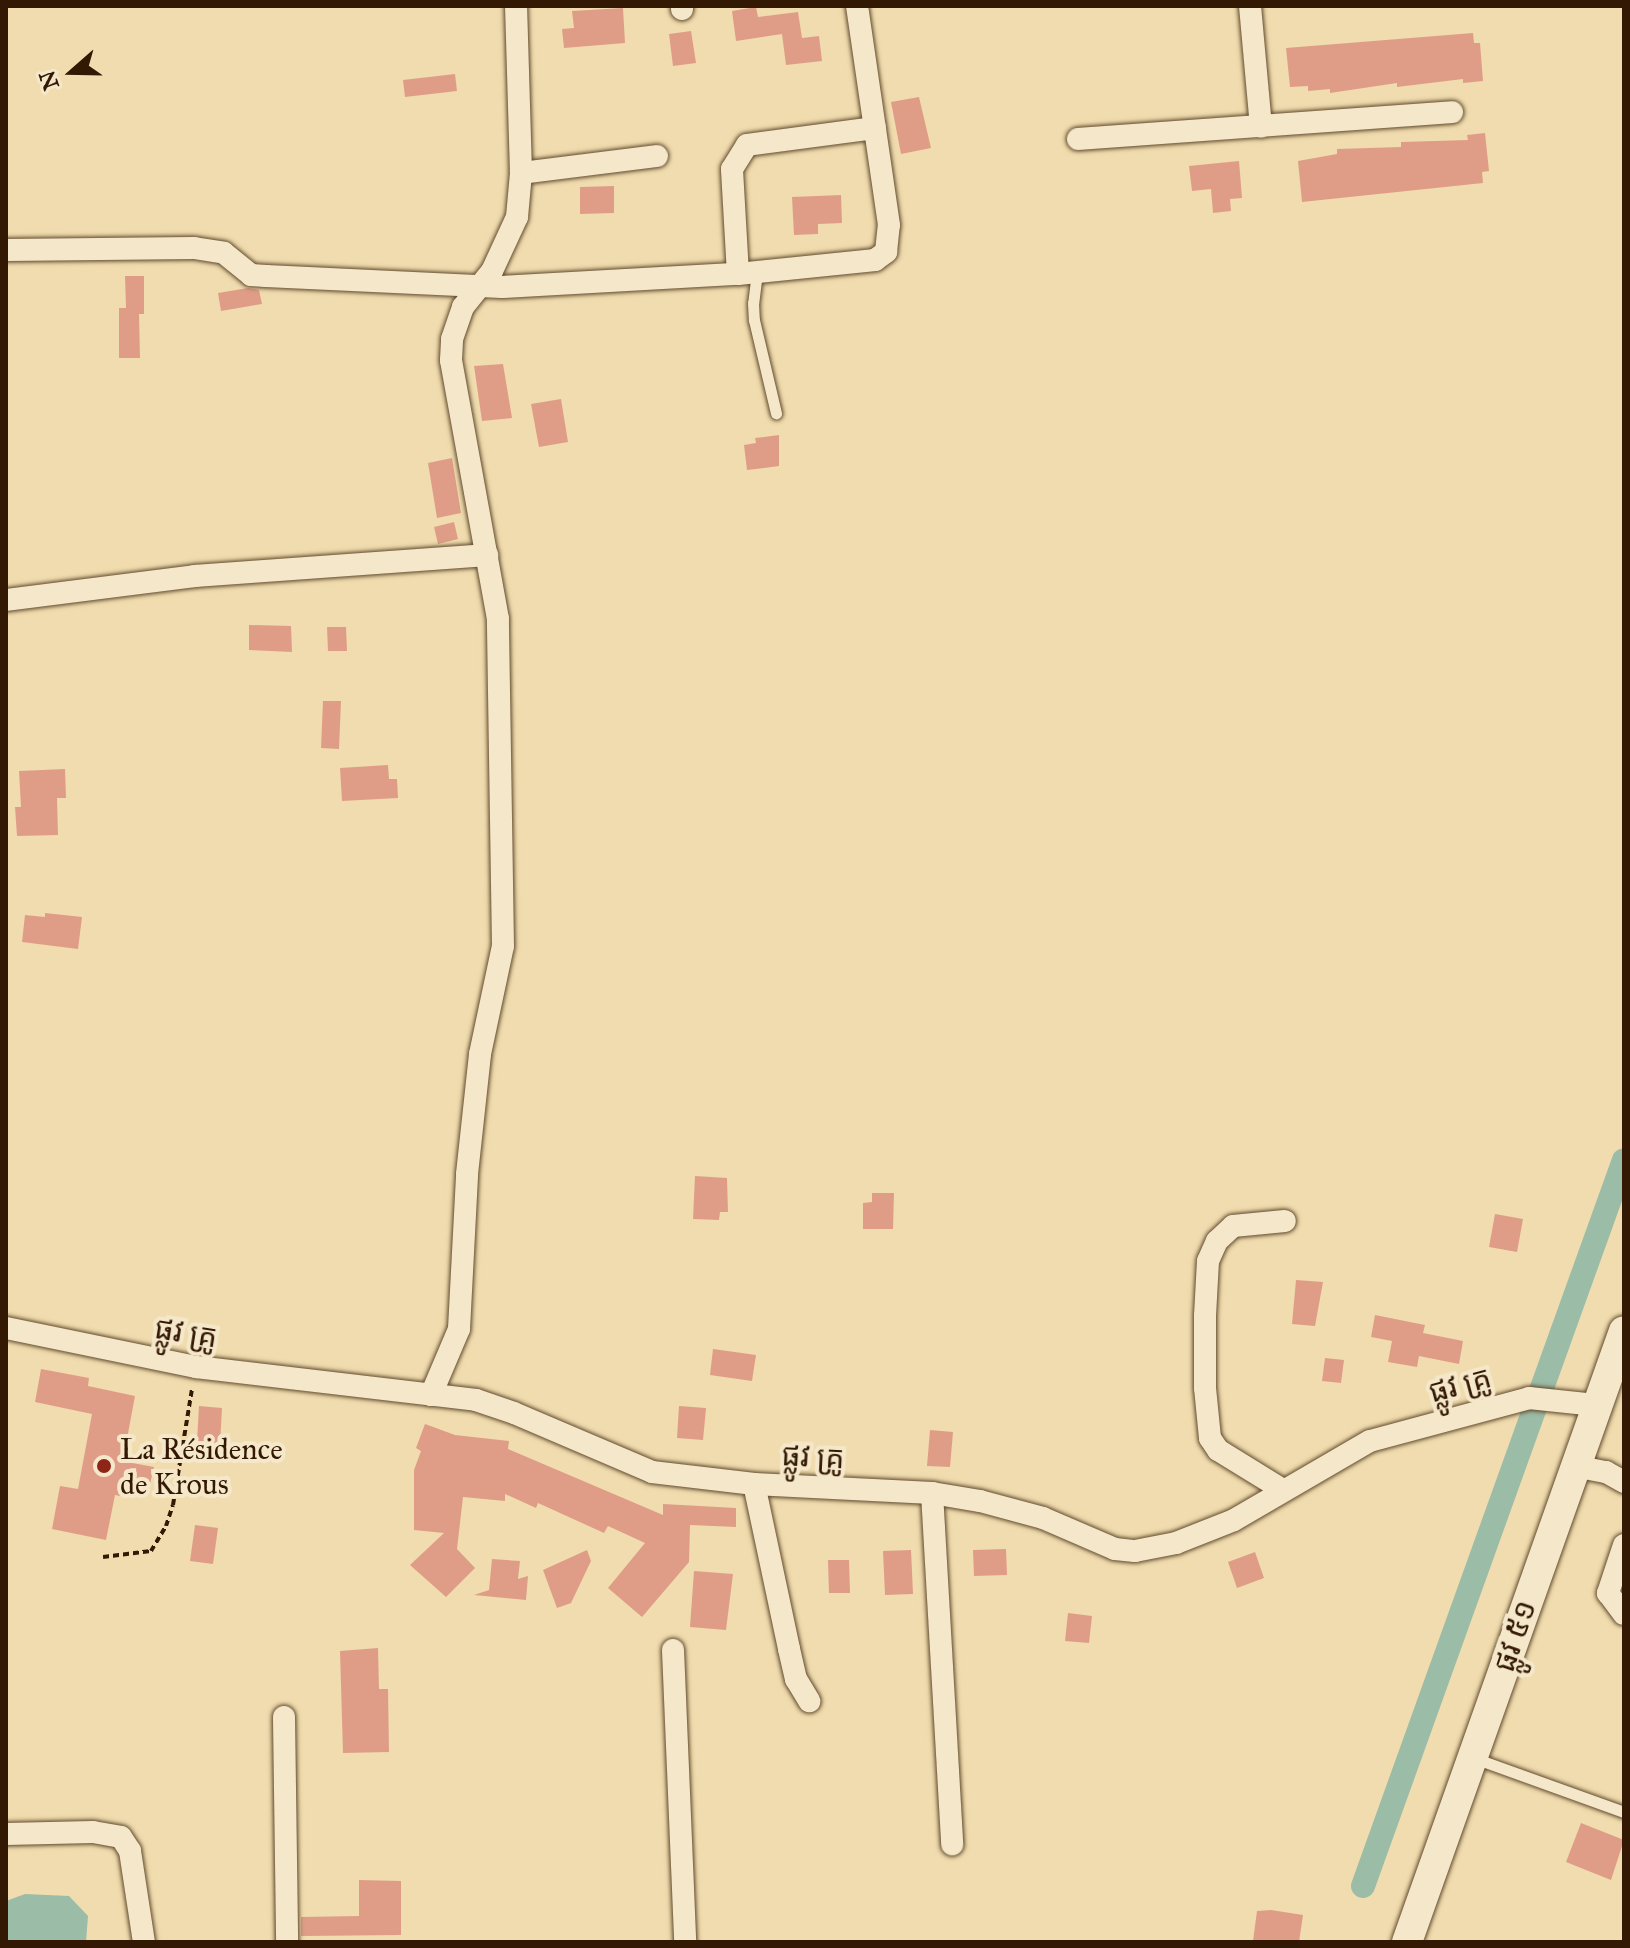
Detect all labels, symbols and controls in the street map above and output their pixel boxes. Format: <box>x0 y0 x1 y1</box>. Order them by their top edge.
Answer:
north arrow <box>32 32 112 112</box>
text: N <box>33 67 65 94</box>
street label: ផ្លូវ គ្រូ <box>152 1310 220 1356</box>
street label: ផ្លូវ គ្រូ <box>1425 1359 1495 1411</box>
place label: La Résidence de Krous <box>120 1431 283 1502</box>
street label: ផ្លូវ គ្រូ <box>781 1437 845 1477</box>
marker: La Résidence de Krous <box>95 1457 113 1475</box>
street label: ផ្លូវ ៥១ <box>1486 1595 1544 1677</box>

